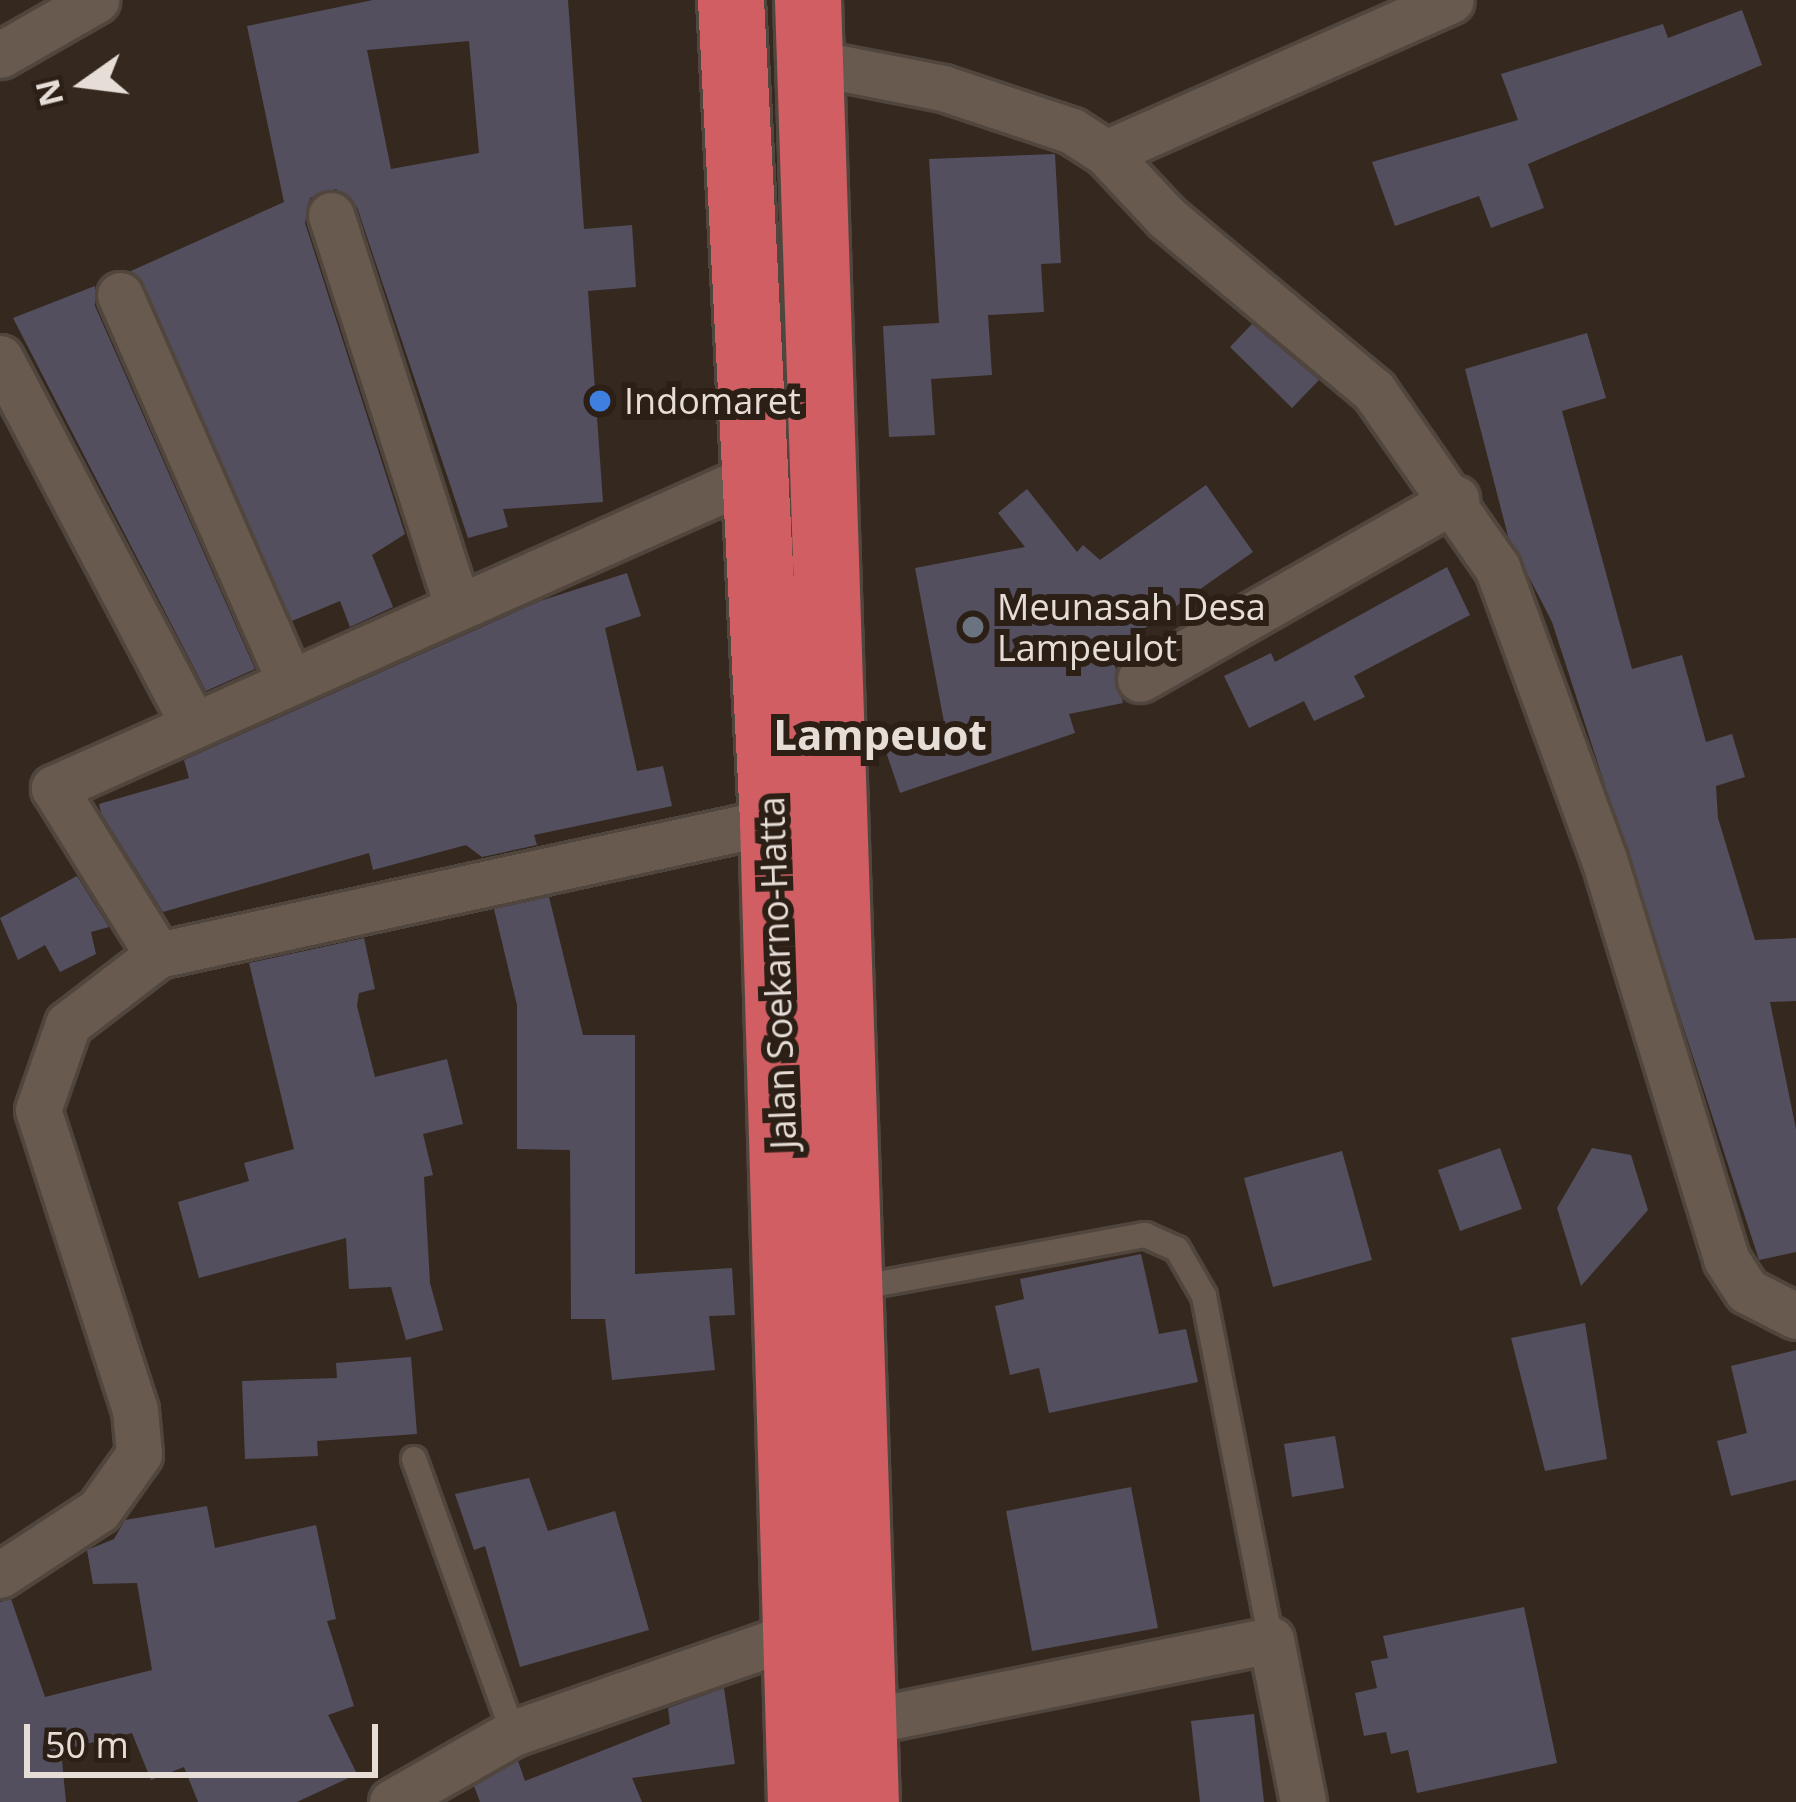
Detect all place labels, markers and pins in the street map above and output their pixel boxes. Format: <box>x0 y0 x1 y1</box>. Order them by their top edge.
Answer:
place label: Indomaret <box>624 379 801 423</box>
marker: Indomaret <box>587 388 613 414</box>
place label: Meunasah Desa Lampeulot <box>997 584 1266 669</box>
marker: Meunasah Desa Lampeulot <box>960 614 986 640</box>

